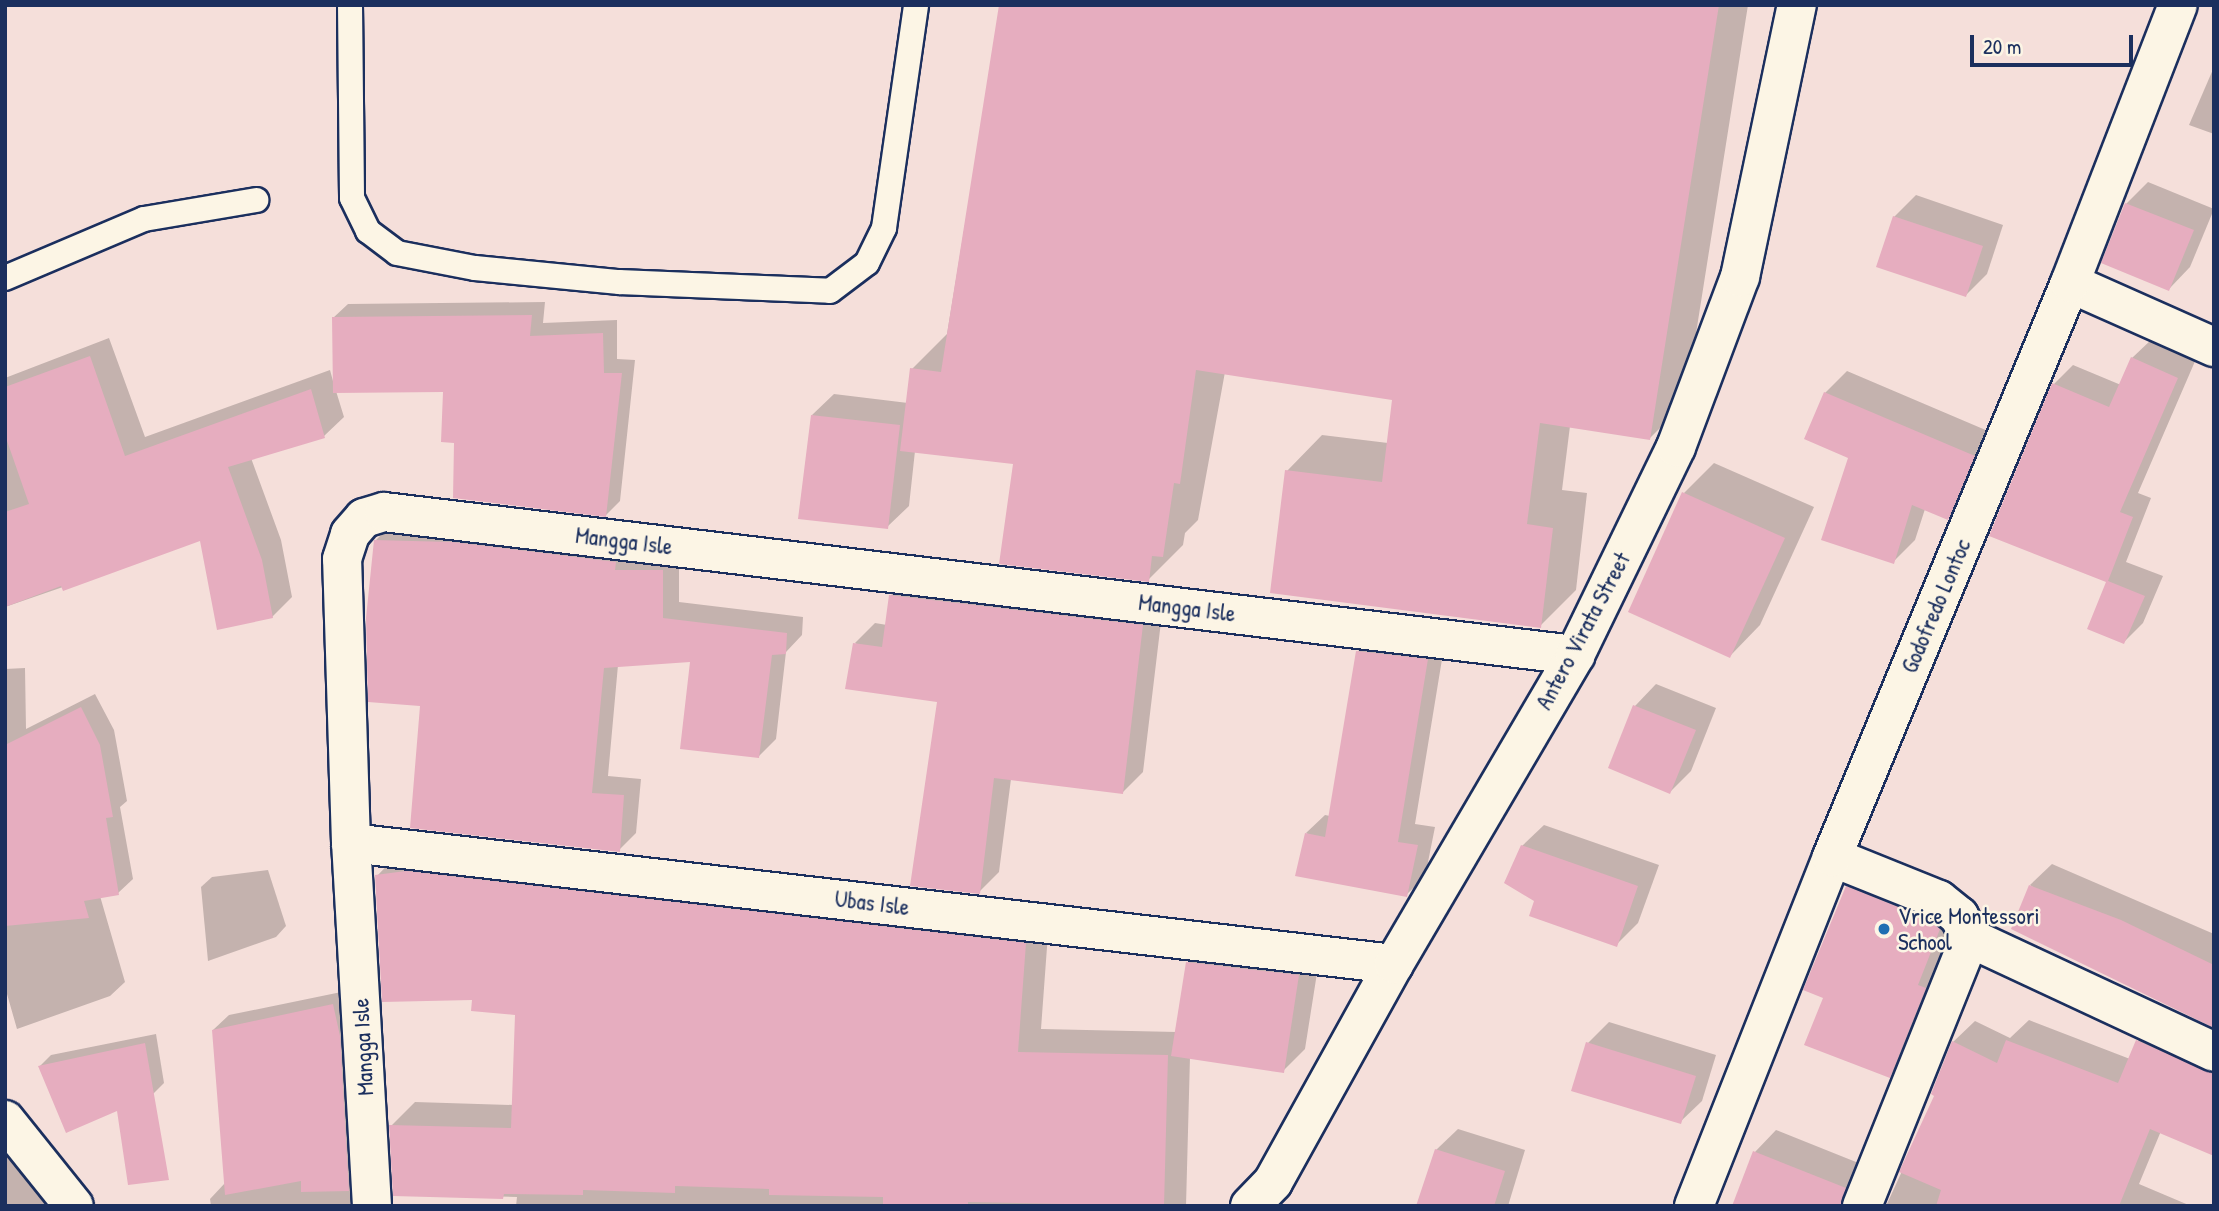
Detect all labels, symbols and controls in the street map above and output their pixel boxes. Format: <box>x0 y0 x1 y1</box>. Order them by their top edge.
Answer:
scale bar <box>1974 21 2137 65</box>
text: 20 m <box>1983 32 2021 61</box>
street label: Mangga Isle <box>574 521 674 561</box>
street label: Godofredo Lontoc <box>1895 535 1977 677</box>
street label: Antero Virata Street <box>1530 548 1636 714</box>
street label: Mangga Isle <box>1137 588 1237 628</box>
street label: Ubas Isle <box>833 885 911 921</box>
place label: Vrice Montessori School <box>1898 902 2040 956</box>
marker: Vrice Montessori School <box>1876 921 1892 937</box>
street label: Mangga Isle <box>347 998 379 1096</box>

